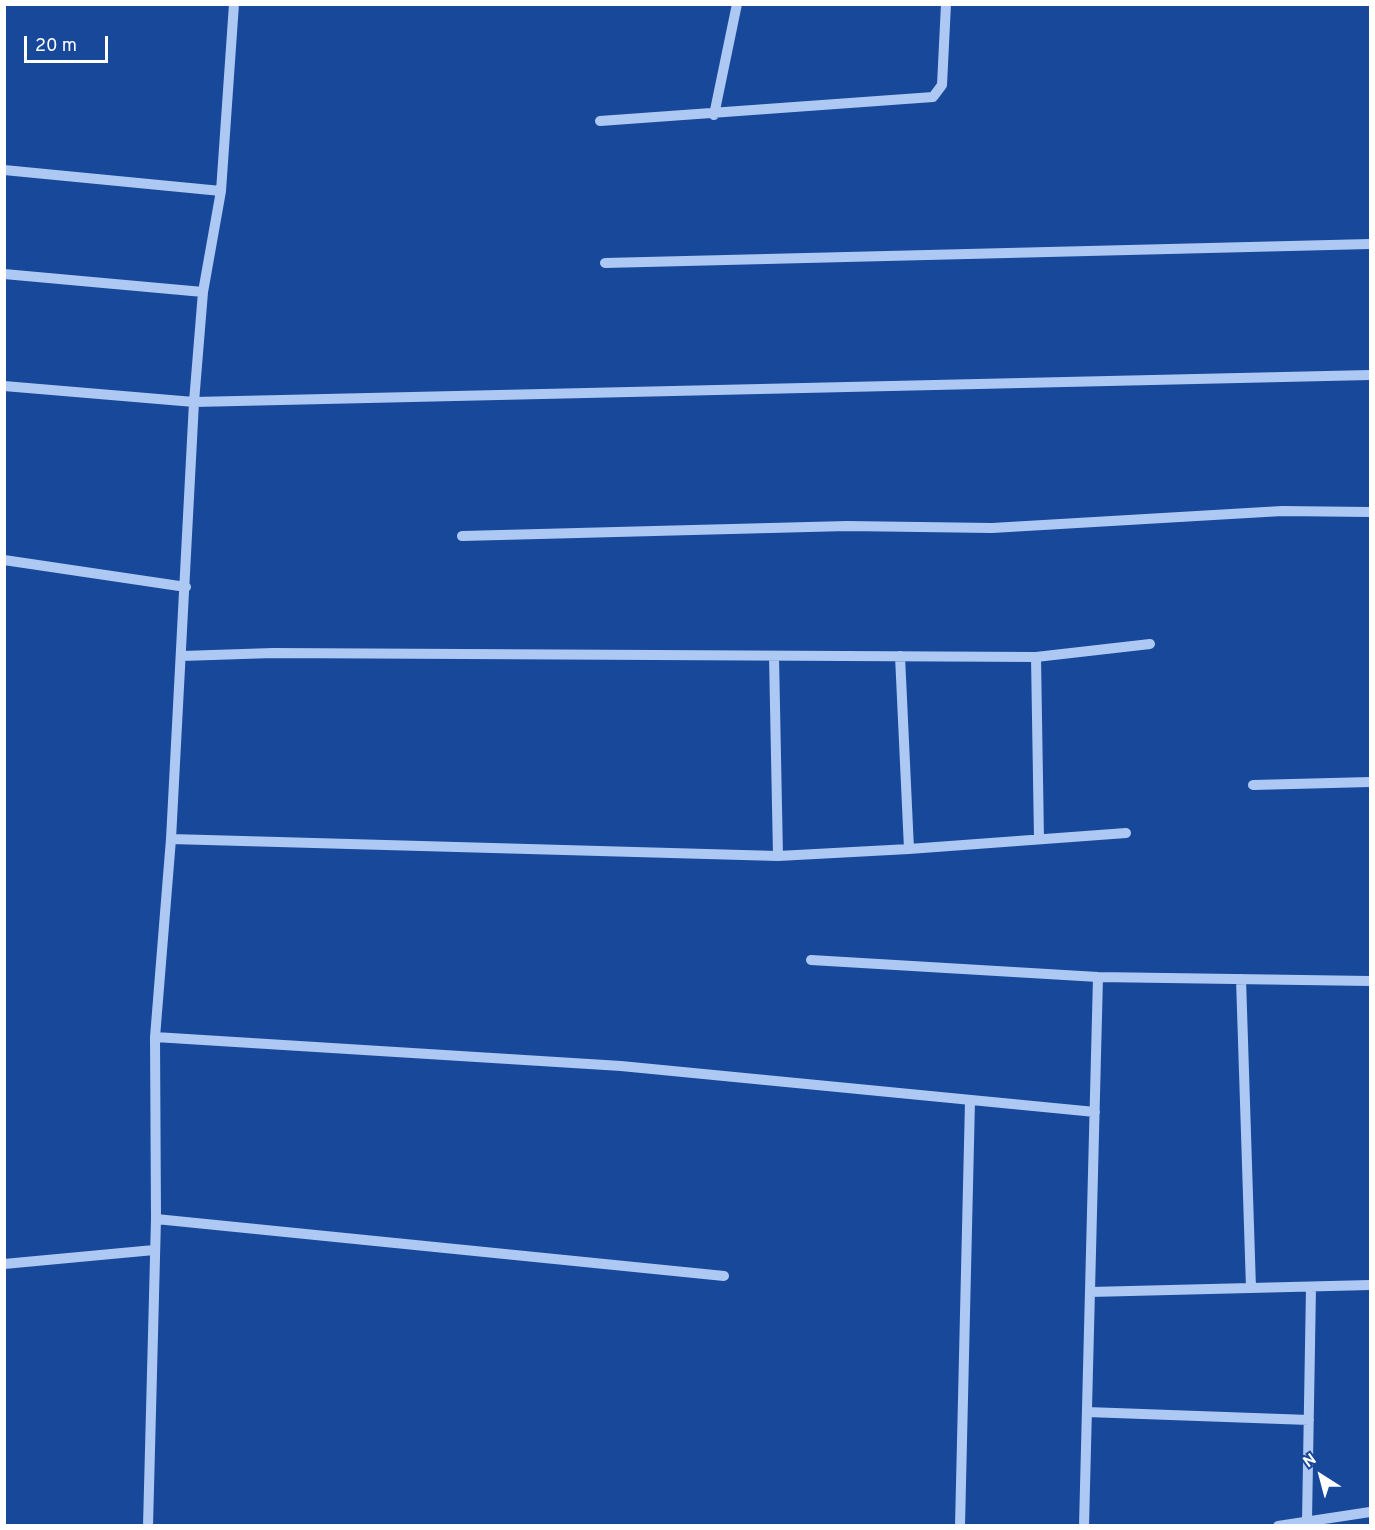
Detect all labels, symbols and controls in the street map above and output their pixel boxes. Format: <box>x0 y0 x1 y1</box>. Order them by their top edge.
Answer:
scale bar <box>27 24 111 62</box>
text: 20 m <box>35 35 77 58</box>
north arrow <box>1291 1446 1351 1506</box>
text: N <box>1300 1450 1321 1473</box>

